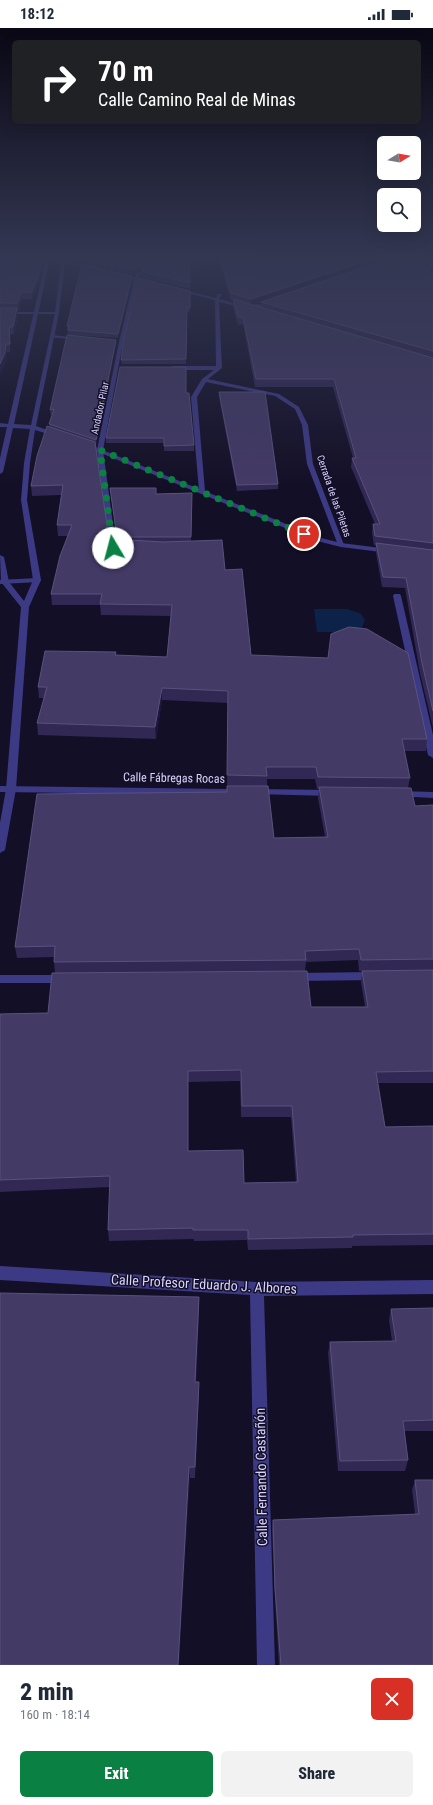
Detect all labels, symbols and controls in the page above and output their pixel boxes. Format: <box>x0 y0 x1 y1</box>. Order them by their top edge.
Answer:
text: 18:12 <box>20 5 54 23</box>
text: 70 m <box>98 55 154 88</box>
icon: right <box>32 56 84 108</box>
text: Calle Camino Real de Minas <box>98 89 296 110</box>
north arrow <box>377 136 421 180</box>
map controls <box>377 136 421 232</box>
button: search <box>377 188 421 232</box>
street label: Andador Pilar <box>89 381 111 435</box>
street label: Cerrada de las Piletas <box>315 454 353 539</box>
pin <box>287 517 321 551</box>
icon: arrive <box>293 523 315 545</box>
position arrow <box>92 527 134 569</box>
street label: Calle Fábregas Rocas <box>123 770 225 786</box>
street label: Calle Profesor Eduardo J. Albores <box>111 1271 297 1297</box>
street label: Calle Fernando Castañón <box>252 1408 270 1546</box>
text: 2 min <box>20 1678 74 1706</box>
button: close <box>371 1678 413 1720</box>
text: 160 m · 18:14 <box>20 1707 90 1722</box>
button: Exit <box>20 1751 213 1797</box>
button: Share <box>221 1751 413 1797</box>

